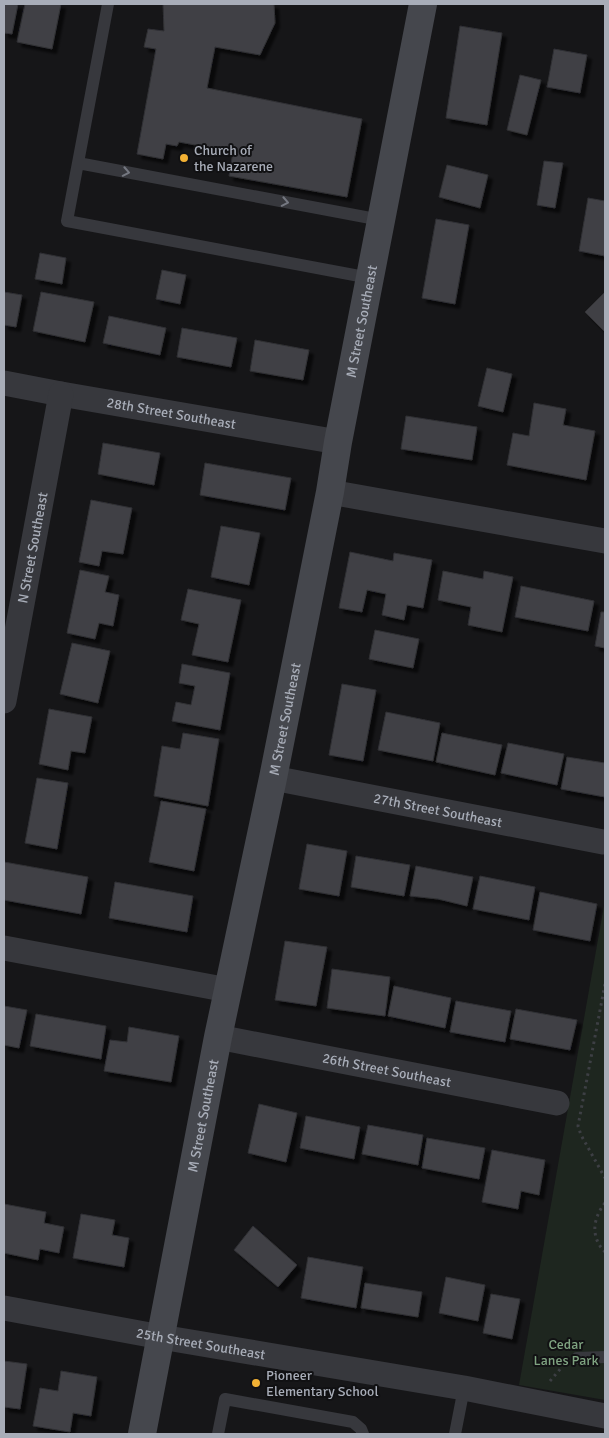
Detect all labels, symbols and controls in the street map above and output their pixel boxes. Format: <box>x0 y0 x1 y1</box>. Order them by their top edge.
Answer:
place label: Church of the Nazarene <box>194 142 273 175</box>
marker: Church of the Nazarene <box>178 152 190 164</box>
one-way arrow <box>121 166 130 176</box>
one-way arrow <box>281 196 290 207</box>
street label: M Street Southeast <box>342 264 381 379</box>
street label: 28th Street Southeast <box>105 394 237 433</box>
street label: N Street Southeast <box>14 491 51 605</box>
street label: M Street Southeast <box>265 661 304 777</box>
street label: 27th Street Southeast <box>372 789 504 831</box>
street label: 26th Street Southeast <box>321 1049 453 1091</box>
street label: M Street Southeast <box>184 1058 222 1174</box>
street label: 25th Street Southeast <box>135 1324 267 1363</box>
park label: Cedar Lanes Park <box>533 1336 599 1369</box>
place label: Pioneer Elementary School <box>266 1367 379 1400</box>
marker: Pioneer Elementary School <box>250 1377 262 1389</box>

